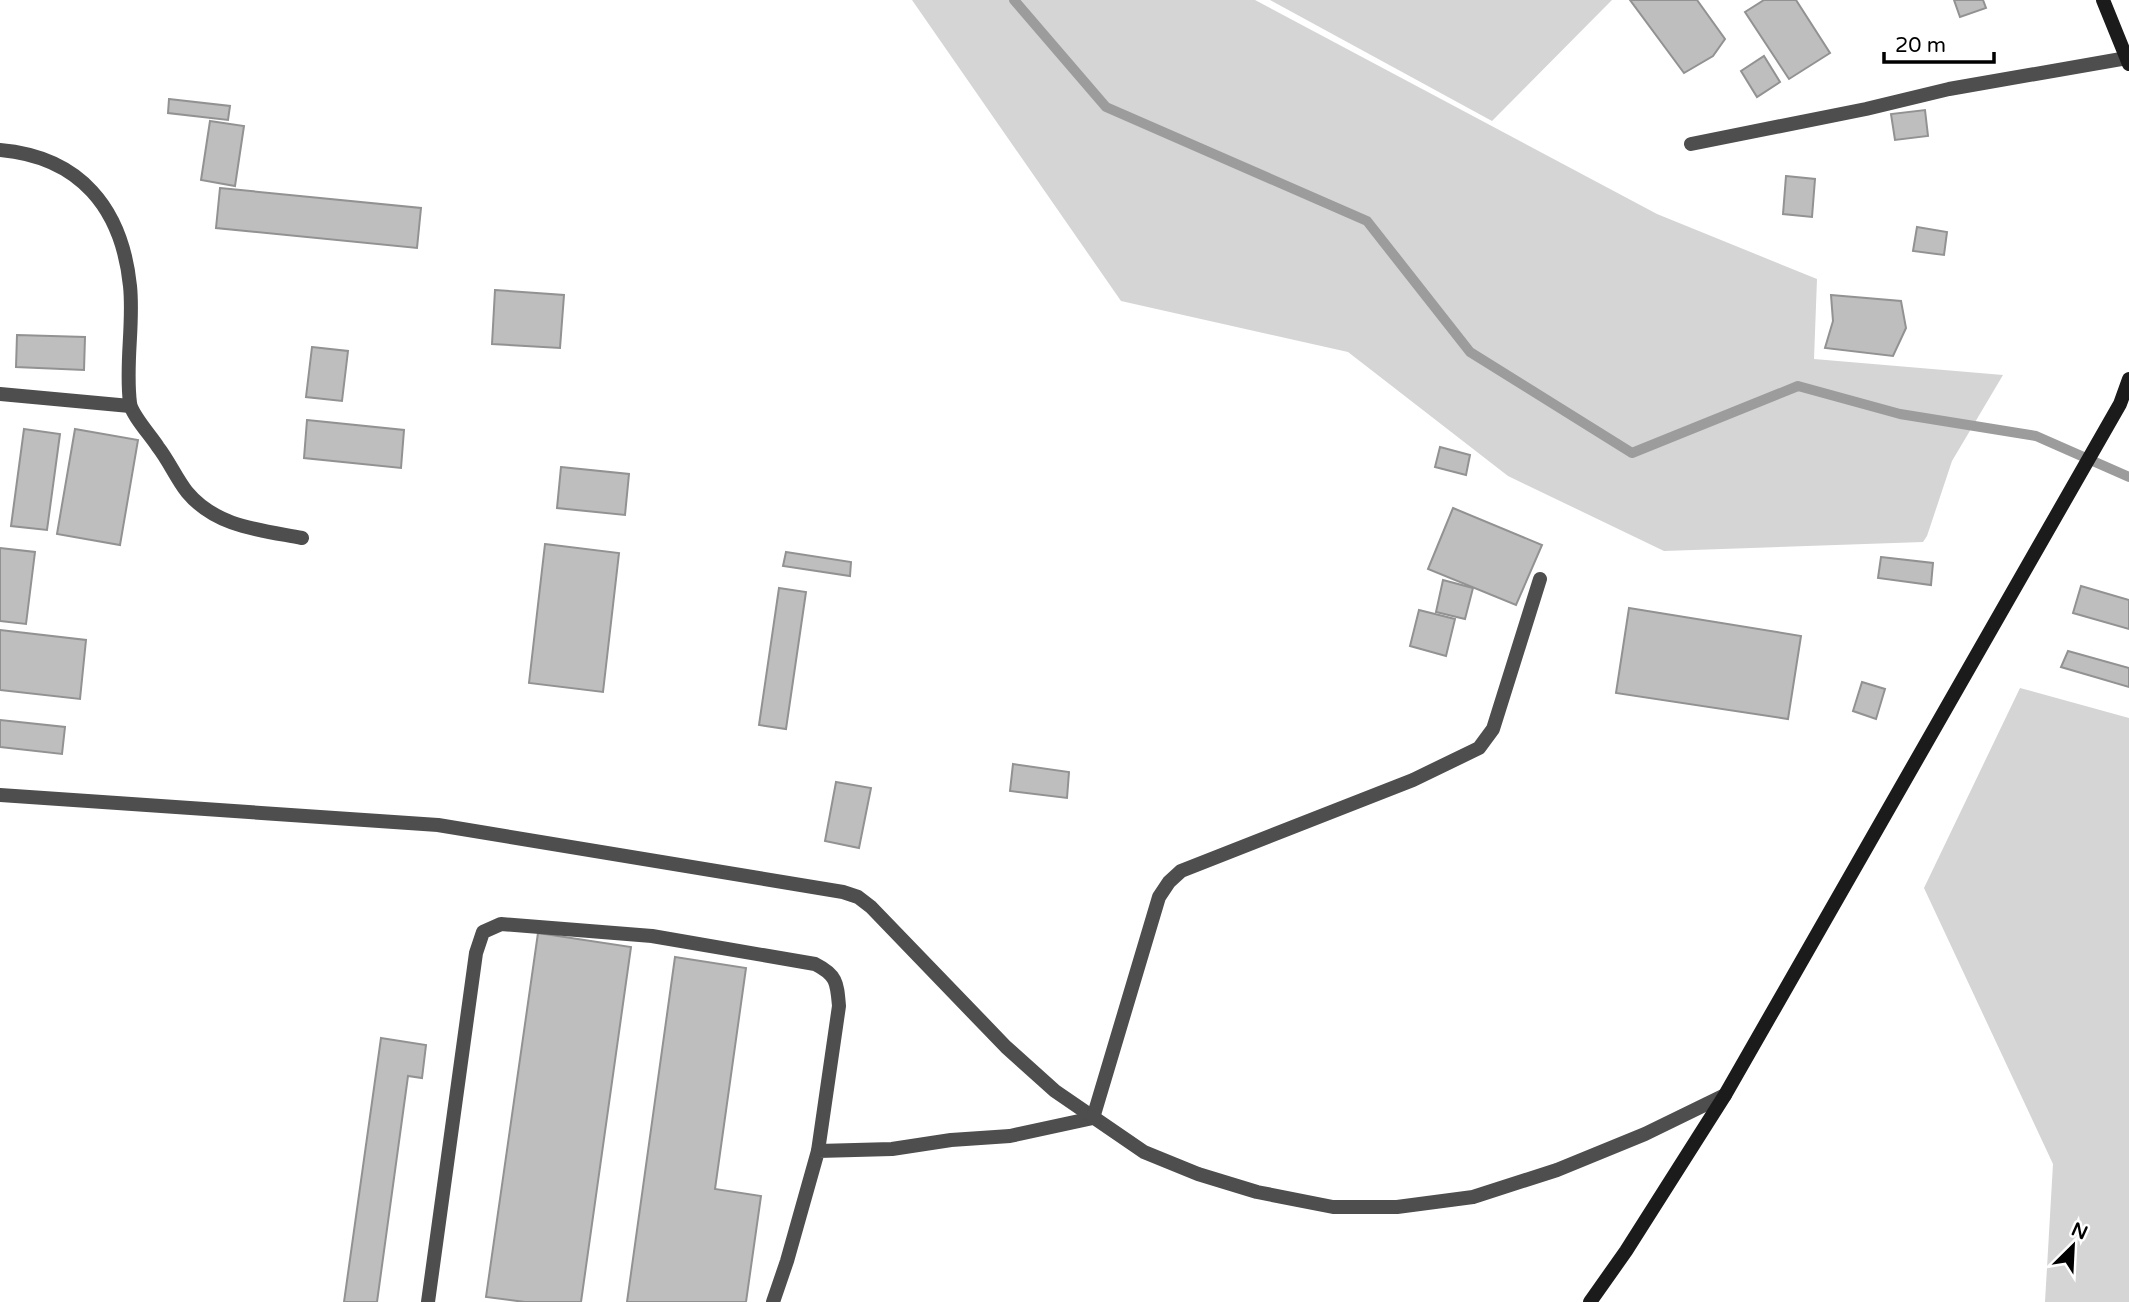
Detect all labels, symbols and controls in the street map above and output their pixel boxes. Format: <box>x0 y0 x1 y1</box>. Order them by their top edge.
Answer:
scale bar <box>1884 21 1994 65</box>
text: 20 m <box>1895 33 1946 58</box>
north arrow <box>2038 1211 2108 1281</box>
text: N <box>2068 1218 2091 1245</box>

